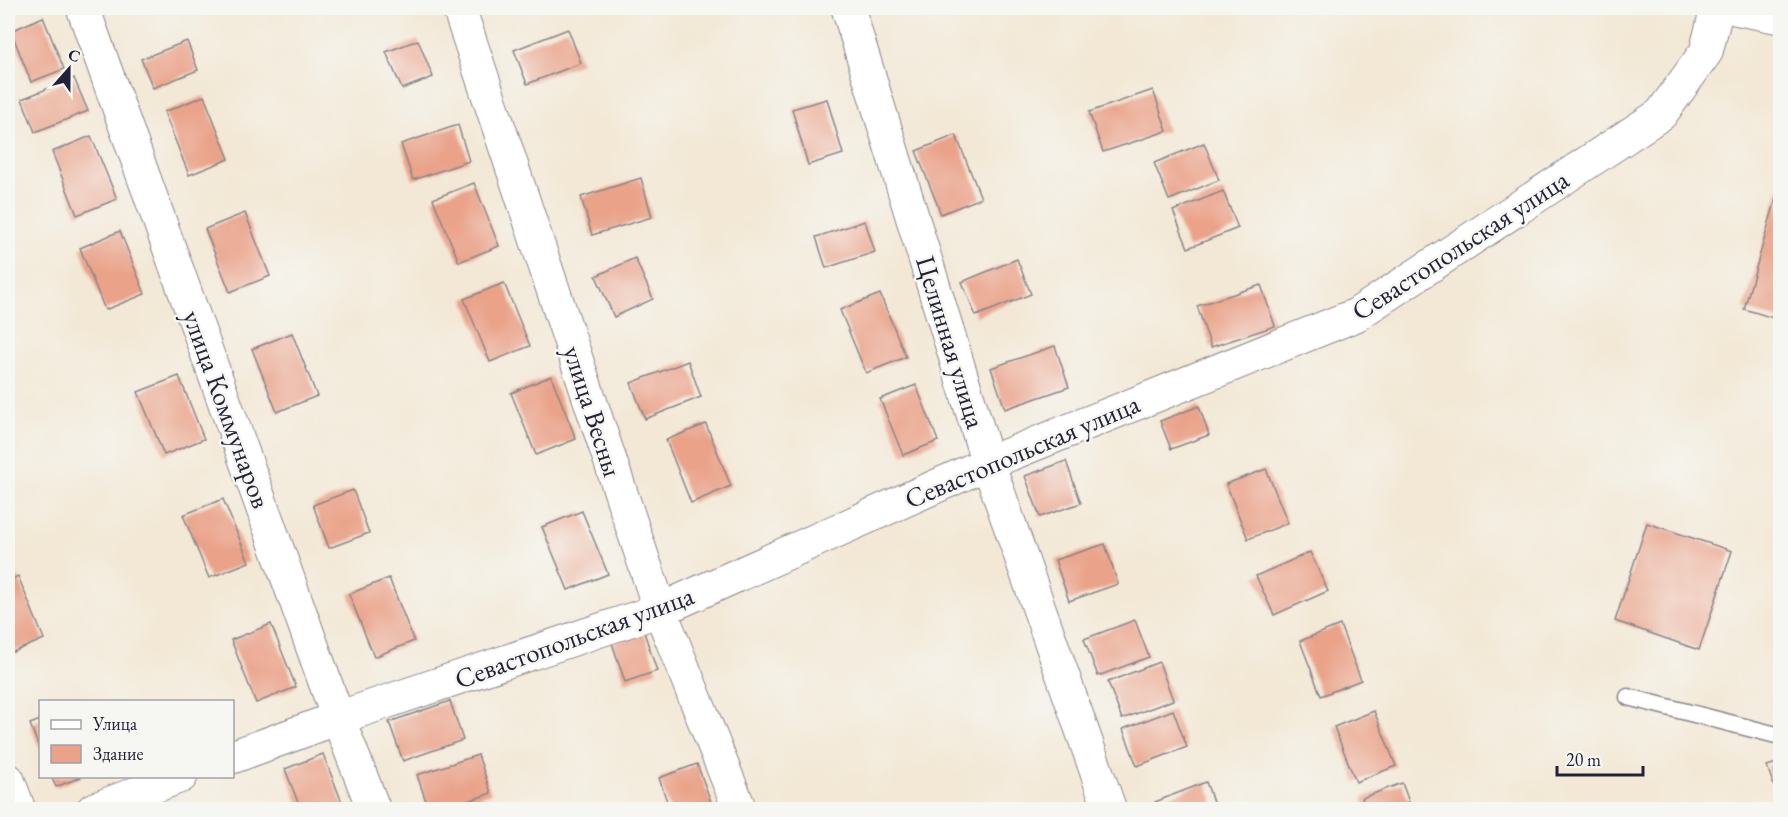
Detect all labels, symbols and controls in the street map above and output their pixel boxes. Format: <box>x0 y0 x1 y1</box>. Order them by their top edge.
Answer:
north arrow <box>39 39 99 99</box>
text: С <box>65 44 83 67</box>
street label: Севастопольская улица <box>1345 162 1575 328</box>
street label: Целинная улица <box>908 252 994 433</box>
street label: улица Коммунаров <box>175 305 279 513</box>
street label: улица Весны <box>555 341 631 481</box>
street label: Севастопольская улица <box>899 386 1145 516</box>
street label: Севастопольская улица <box>450 577 699 697</box>
legend <box>39 700 234 778</box>
text: Улица <box>92 712 138 735</box>
scale bar <box>1557 739 1642 777</box>
text: Здание <box>93 742 143 765</box>
text: 20 m <box>1566 748 1601 771</box>

